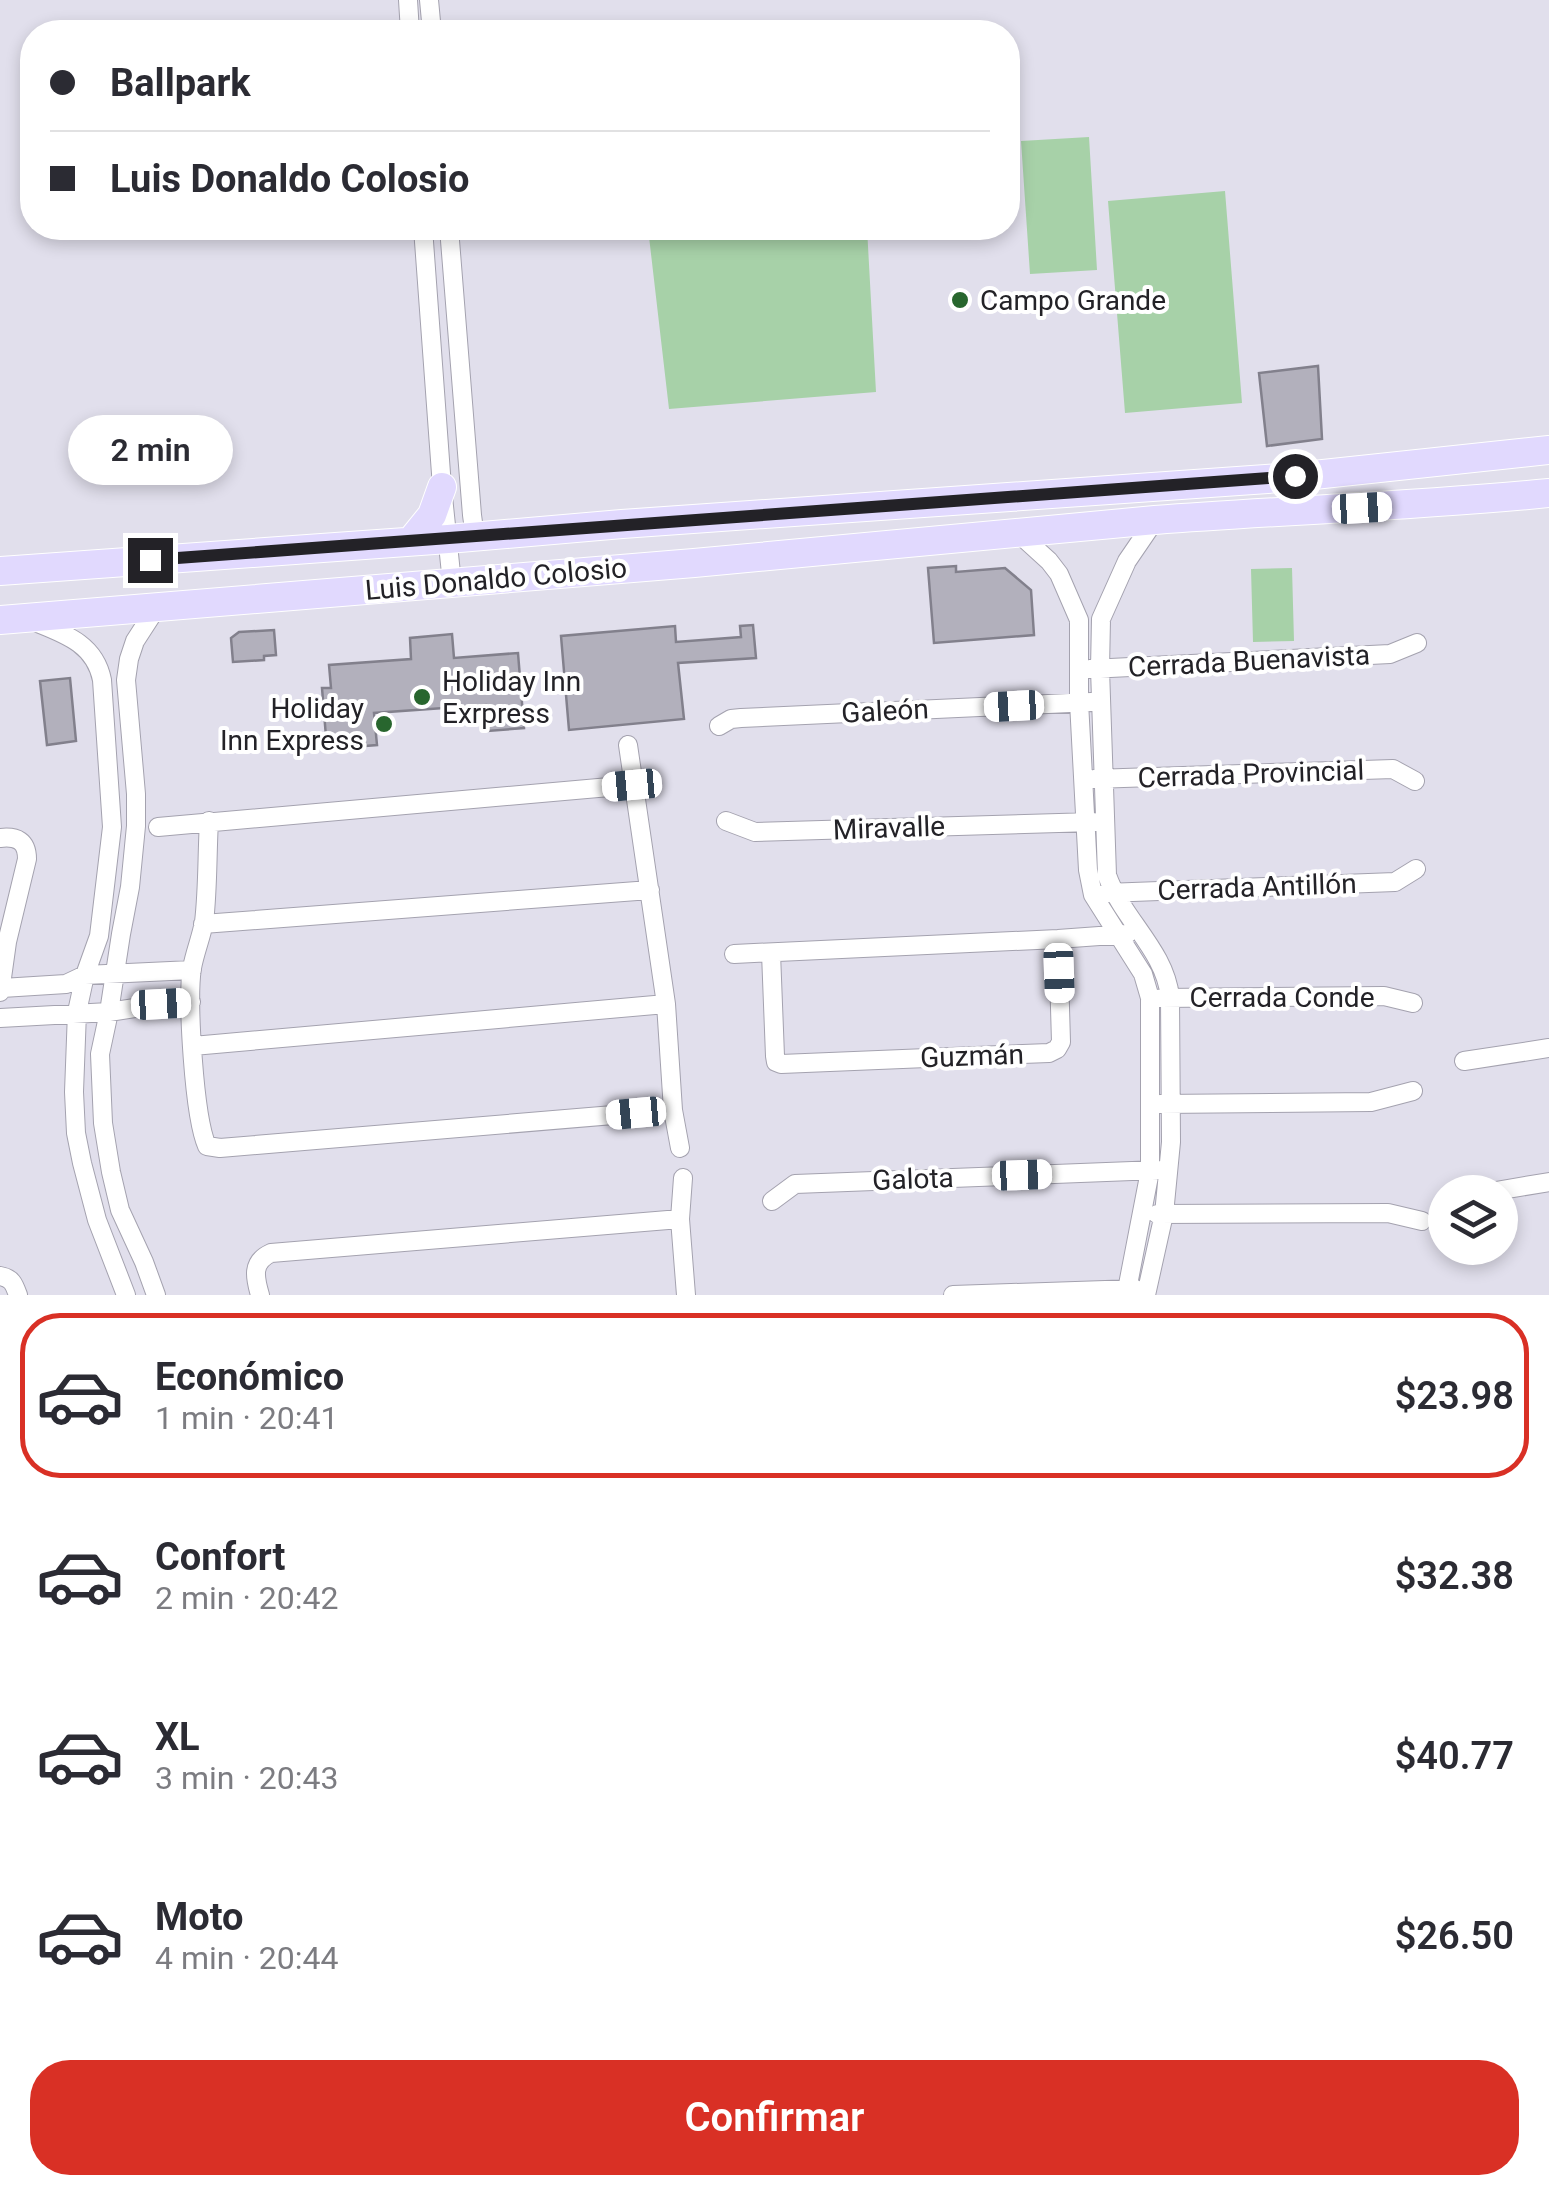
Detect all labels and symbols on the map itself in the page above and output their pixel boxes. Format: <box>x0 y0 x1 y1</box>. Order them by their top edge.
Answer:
place label: Campo Grande <box>980 284 1166 317</box>
marker: Campo Grande <box>949 289 971 311</box>
callout: 2 min <box>68 415 232 485</box>
route start <box>1273 454 1318 499</box>
car <box>1331 491 1393 525</box>
route end <box>128 538 173 583</box>
street label: Luis Donaldo Colosio <box>364 551 628 607</box>
street label: Cerrada Buenavista <box>1127 638 1371 684</box>
place label: Holiday Inn Exrpress <box>442 665 581 730</box>
marker: Holiday Inn Exrpress <box>411 686 433 708</box>
car <box>983 689 1045 723</box>
place label: Holiday Inn Express <box>220 692 364 757</box>
street label: Galeón <box>841 692 929 730</box>
marker: Holiday Inn Express <box>373 713 395 735</box>
street label: Cerrada Provincial <box>1137 754 1365 794</box>
car <box>601 767 663 803</box>
street label: Miravalle <box>832 810 946 846</box>
street label: Cerrada Antillón <box>1157 867 1357 907</box>
car <box>1043 942 1075 1004</box>
street label: Cerrada Conde <box>1190 981 1375 1014</box>
car <box>130 987 192 1021</box>
street label: Guzmán <box>920 1038 1024 1074</box>
car <box>605 1095 667 1131</box>
car <box>991 1159 1053 1191</box>
street label: Galota <box>872 1161 954 1197</box>

